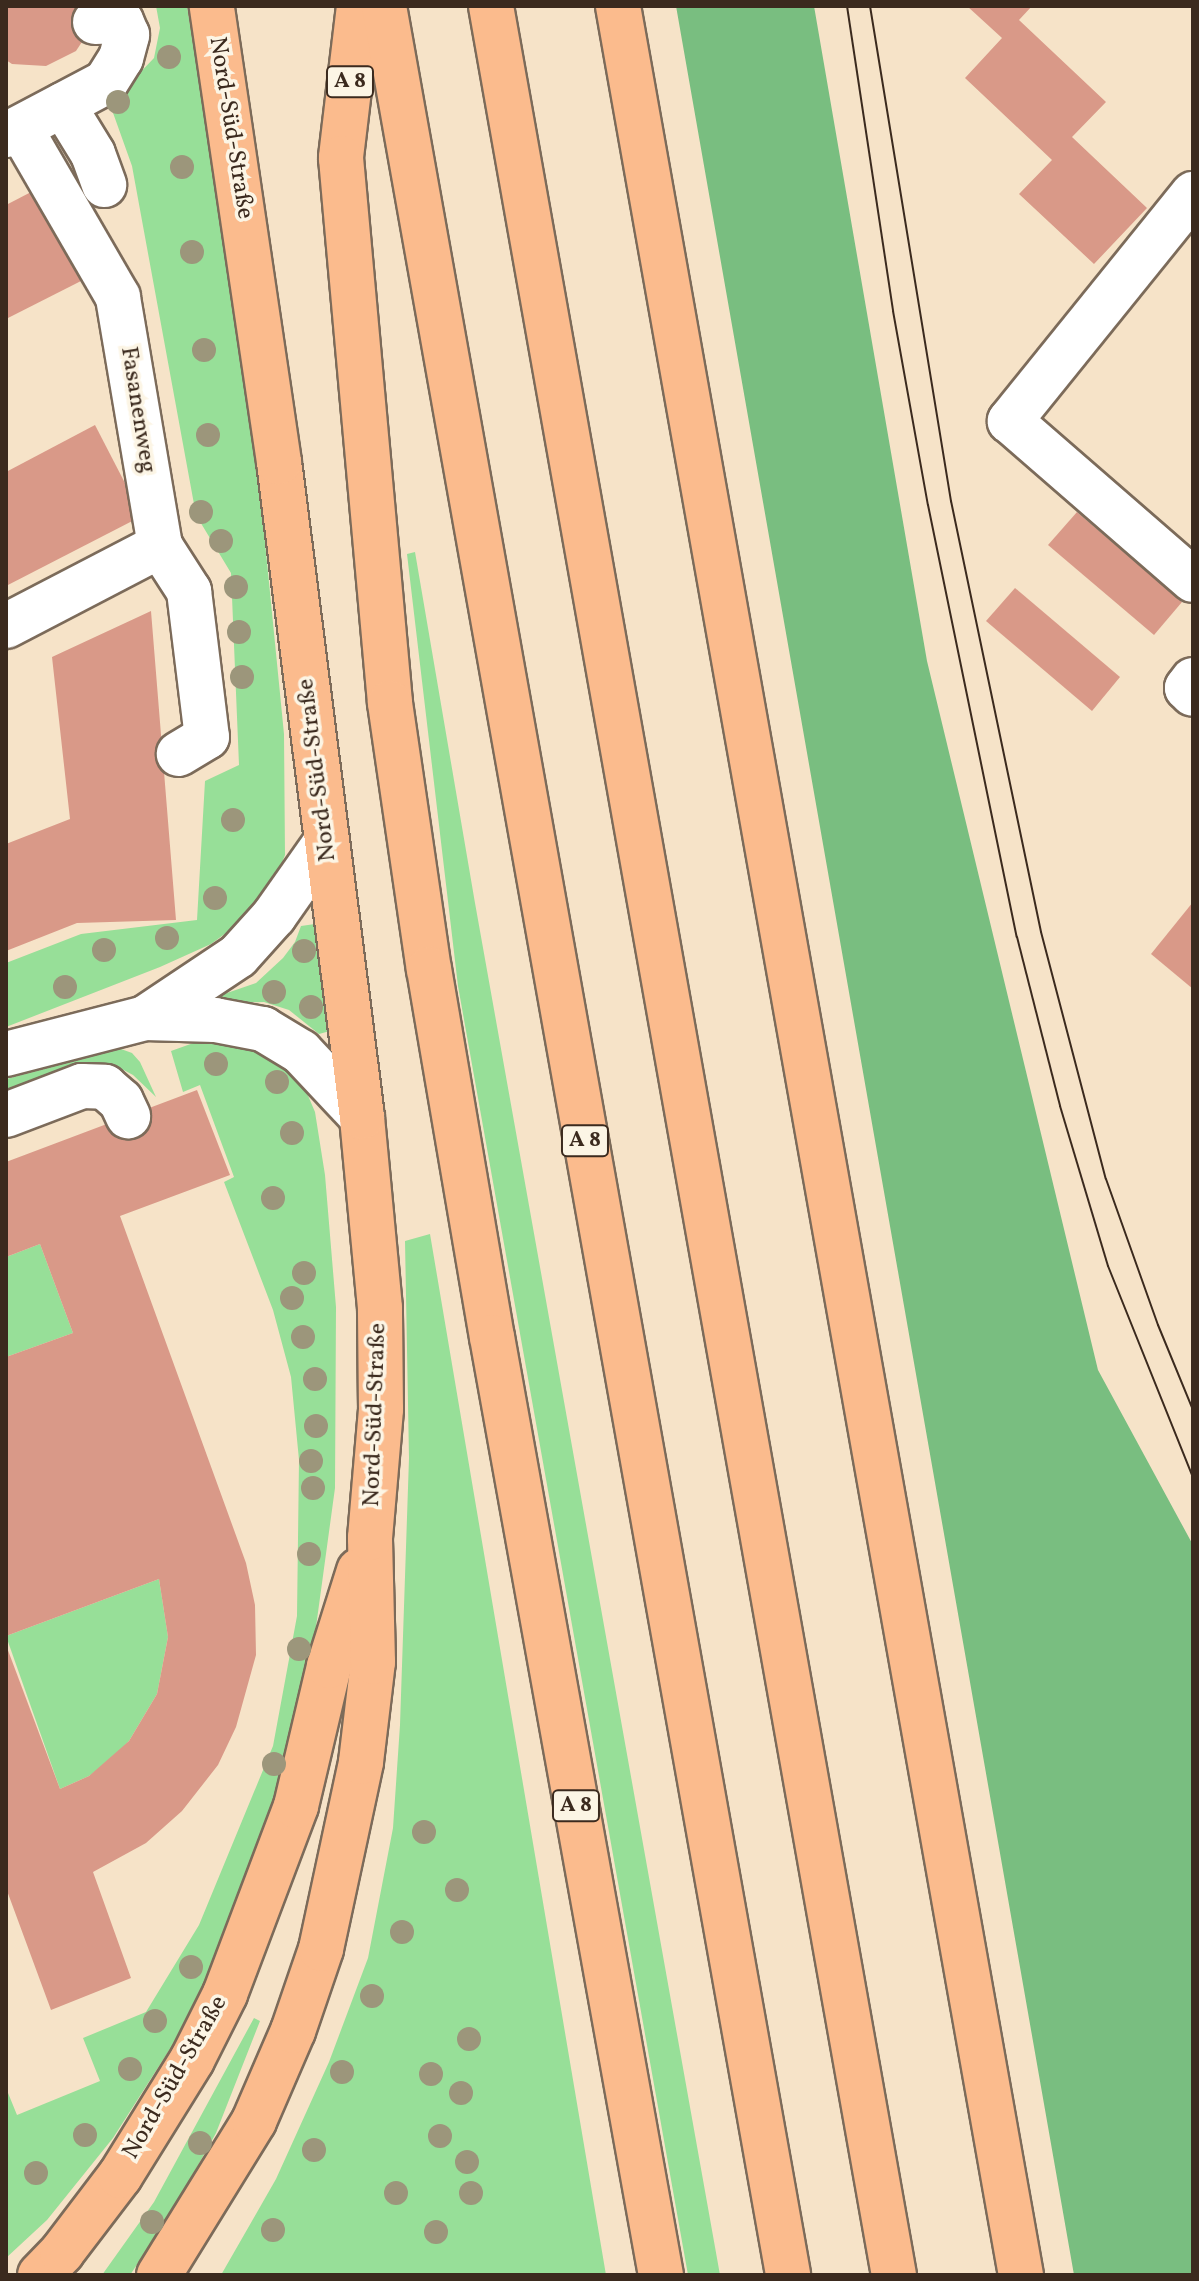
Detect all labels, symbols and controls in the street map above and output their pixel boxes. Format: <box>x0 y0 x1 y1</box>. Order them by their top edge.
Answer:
street label: Nord-Süd-Straße <box>201 35 259 221</box>
road number: A 8 <box>324 64 376 100</box>
street label: Fasanenweg <box>113 345 161 475</box>
street label: Nord-Süd-Straße <box>292 677 344 863</box>
road number: A 8 <box>559 1123 611 1159</box>
street label: Nord-Süd-Straße <box>358 1323 394 1507</box>
road number: A 8 <box>550 1788 602 1824</box>
street label: Nord-Süd-Straße <box>118 1991 234 2165</box>

